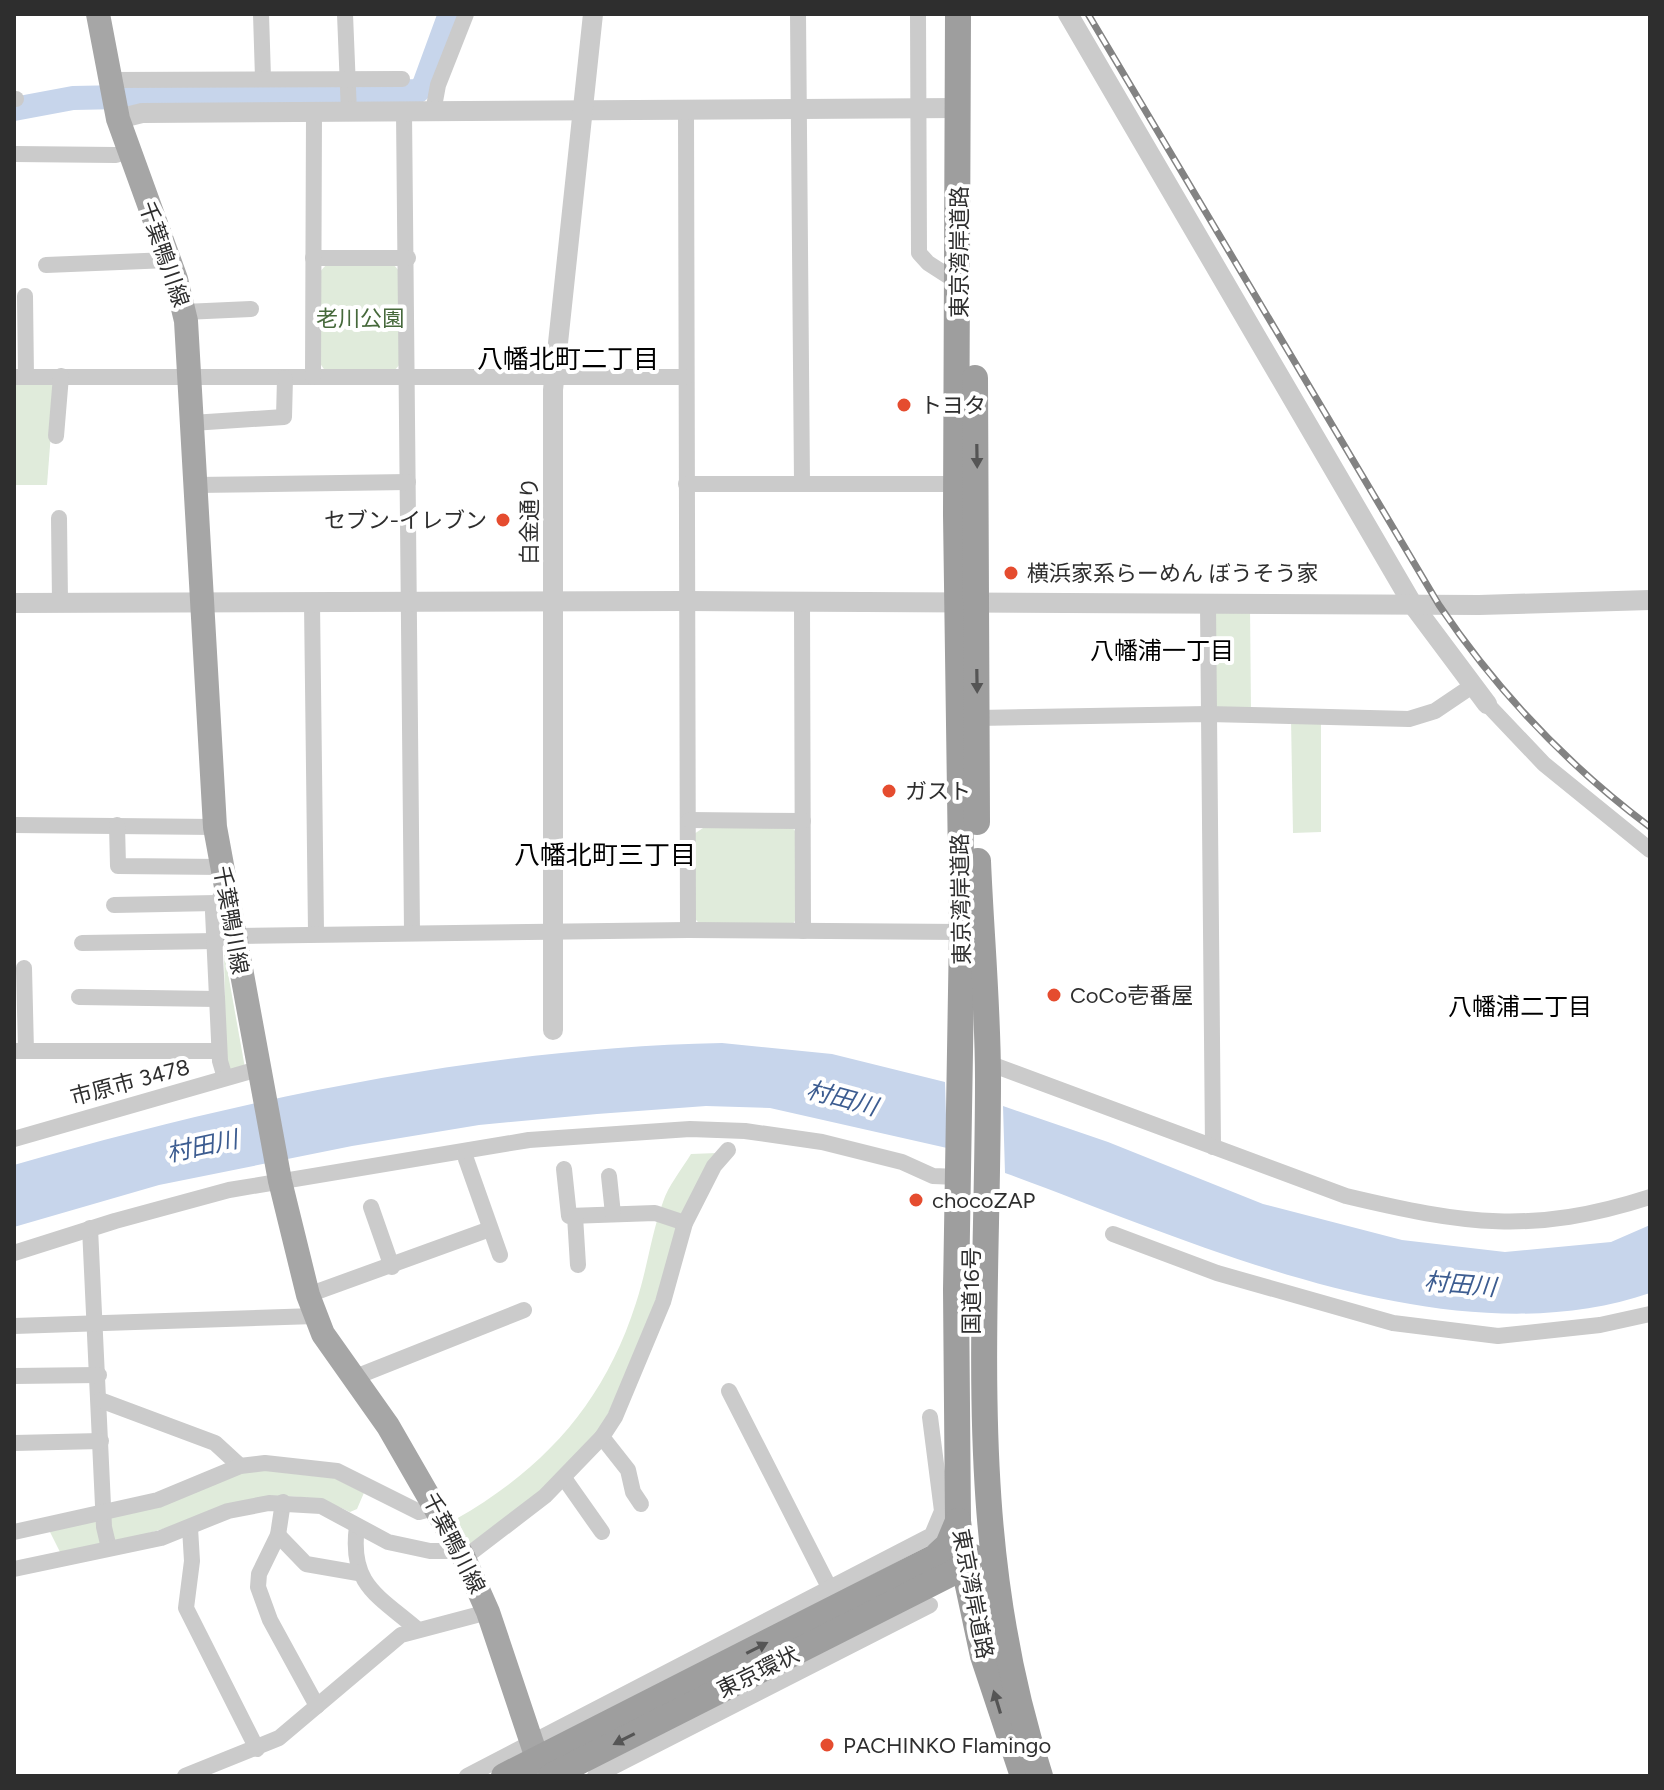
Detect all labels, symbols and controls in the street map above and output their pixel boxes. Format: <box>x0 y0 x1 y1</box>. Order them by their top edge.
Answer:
street label: 東京湾岸道路 <box>946 186 973 318</box>
street label: 千葉鴨川線 <box>133 198 195 310</box>
park label: 老川公園 <box>316 305 404 332</box>
district label: 八幡北町二丁目 <box>477 343 659 375</box>
place label: トヨタ <box>920 392 986 419</box>
marker: トヨタ <box>895 396 913 414</box>
one-way arrow <box>970 444 983 469</box>
street label: 白金通り <box>516 477 543 565</box>
place label: セブン-イレブン <box>324 507 487 534</box>
marker: セブン-イレブン <box>494 511 512 529</box>
place label: 横浜家系らーめん ぼうそう家 <box>1027 560 1318 587</box>
marker: 横浜家系らーめん ぼうそう家 <box>1002 564 1020 582</box>
district label: 八幡浦一丁目 <box>1090 636 1234 665</box>
one-way arrow <box>971 669 983 694</box>
place label: ガスト <box>905 778 971 805</box>
marker: ガスト <box>880 782 898 800</box>
street label: 東京湾岸道路 <box>946 833 976 965</box>
district label: 八幡北町三丁目 <box>514 839 696 871</box>
street label: 千葉鴨川線 <box>208 863 254 977</box>
place label: CoCo壱番屋 <box>1070 982 1193 1009</box>
marker: CoCo壱番屋 <box>1045 986 1063 1004</box>
district label: 八幡浦二丁目 <box>1448 992 1592 1021</box>
street label: 市原市 3478 <box>67 1053 193 1111</box>
water label: 村田川 <box>803 1075 883 1122</box>
water label: 村田川 <box>164 1124 243 1168</box>
place label: chocoZAP <box>932 1187 1036 1214</box>
marker: chocoZAP <box>907 1191 925 1209</box>
street label: 国道16号 <box>958 1247 985 1335</box>
water label: 村田川 <box>1423 1266 1500 1302</box>
street label: 千葉鴨川線 <box>417 1488 491 1598</box>
street label: 東京湾岸道路 <box>947 1527 999 1661</box>
street label: 東京環状 <box>713 1641 803 1703</box>
one-way arrow <box>745 1641 768 1655</box>
one-way arrow <box>990 1690 1003 1714</box>
one-way arrow <box>613 1732 636 1746</box>
place label: PACHINKO Flamingo <box>843 1732 1051 1759</box>
marker: PACHINKO Flamingo <box>818 1736 836 1754</box>

